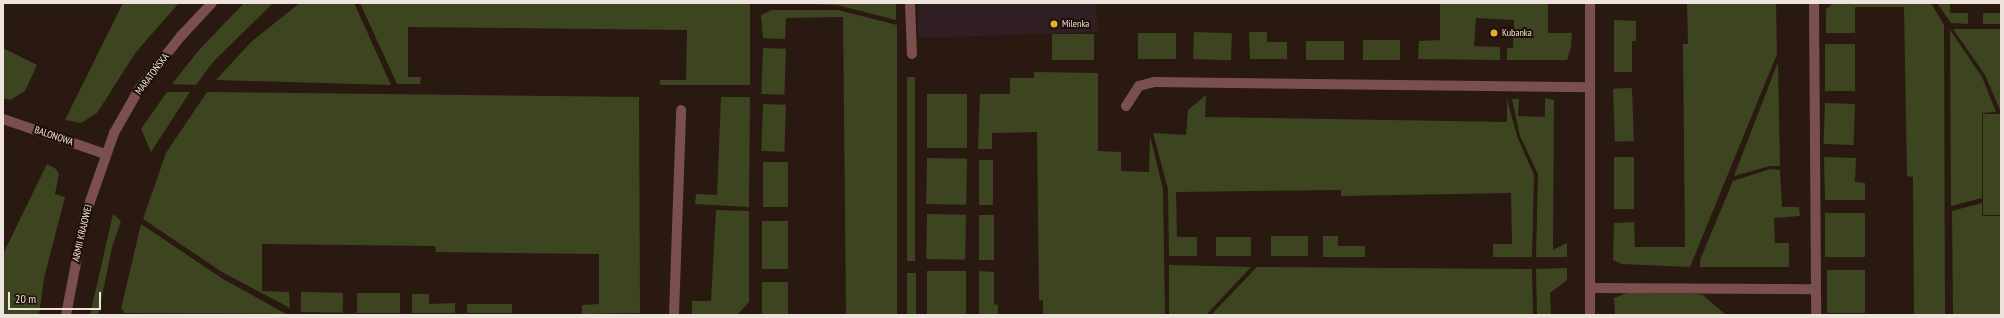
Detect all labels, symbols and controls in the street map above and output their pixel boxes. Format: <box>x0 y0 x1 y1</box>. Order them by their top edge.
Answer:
place label: Milenka <box>1062 18 1089 30</box>
marker: Milenka <box>1049 19 1059 29</box>
place label: Kubanka <box>1502 27 1532 39</box>
marker: Kubanka <box>1489 28 1499 38</box>
street label: MARATOŃSKA <box>133 51 171 97</box>
street label: BALONOWA <box>33 124 75 148</box>
street label: ARMII KRAJOWEJ <box>70 203 94 263</box>
scale bar <box>10 284 103 310</box>
text: 20 m <box>15 291 36 306</box>

